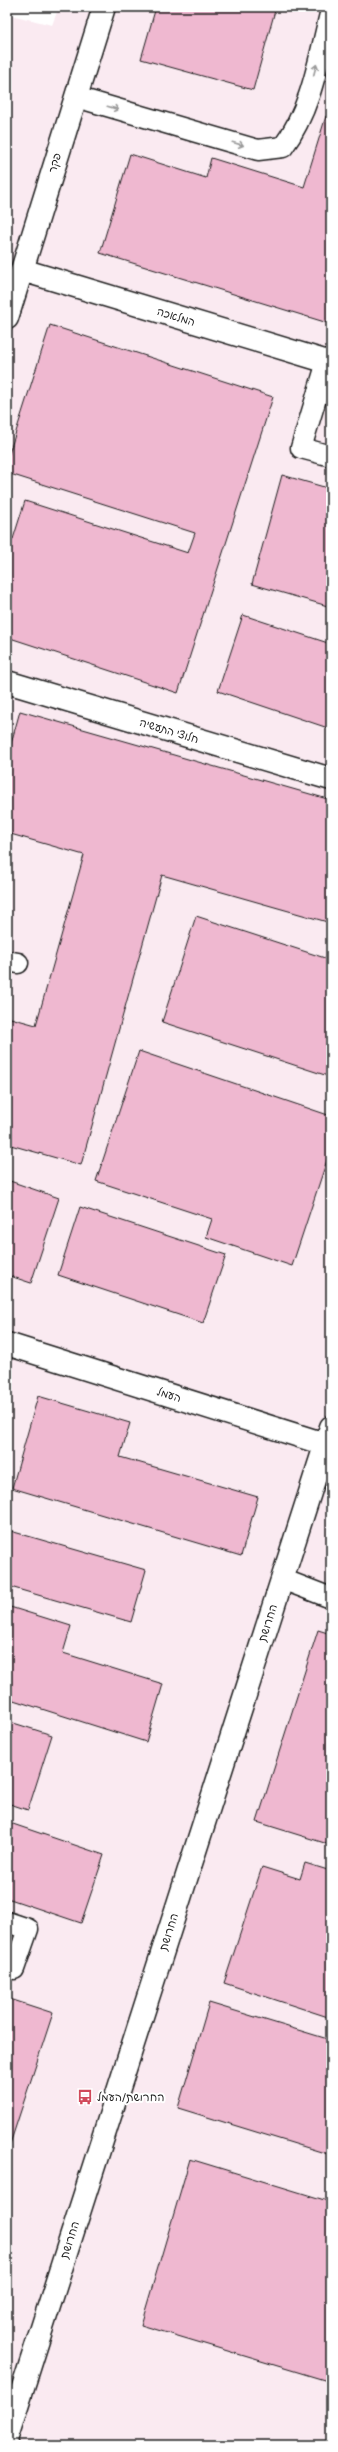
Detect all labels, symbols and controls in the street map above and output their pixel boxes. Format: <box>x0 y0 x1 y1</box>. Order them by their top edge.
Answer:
one-way arrow <box>312 64 319 77</box>
one-way arrow <box>106 105 119 112</box>
one-way arrow <box>231 141 244 149</box>
street label: פקר <box>46 151 64 175</box>
street label: המלאכה <box>155 305 197 329</box>
street label: חלוצי התעשיה <box>138 716 200 746</box>
street label: העמל <box>155 1385 183 1405</box>
street label: החרושת <box>256 1603 280 1643</box>
street label: החרושת <box>157 1912 181 1952</box>
bus stop icon: החרושת/העמל <box>76 2088 94 2106</box>
place label: החרושת/העמל <box>97 2091 165 2104</box>
street label: החרושת <box>58 2220 82 2260</box>

